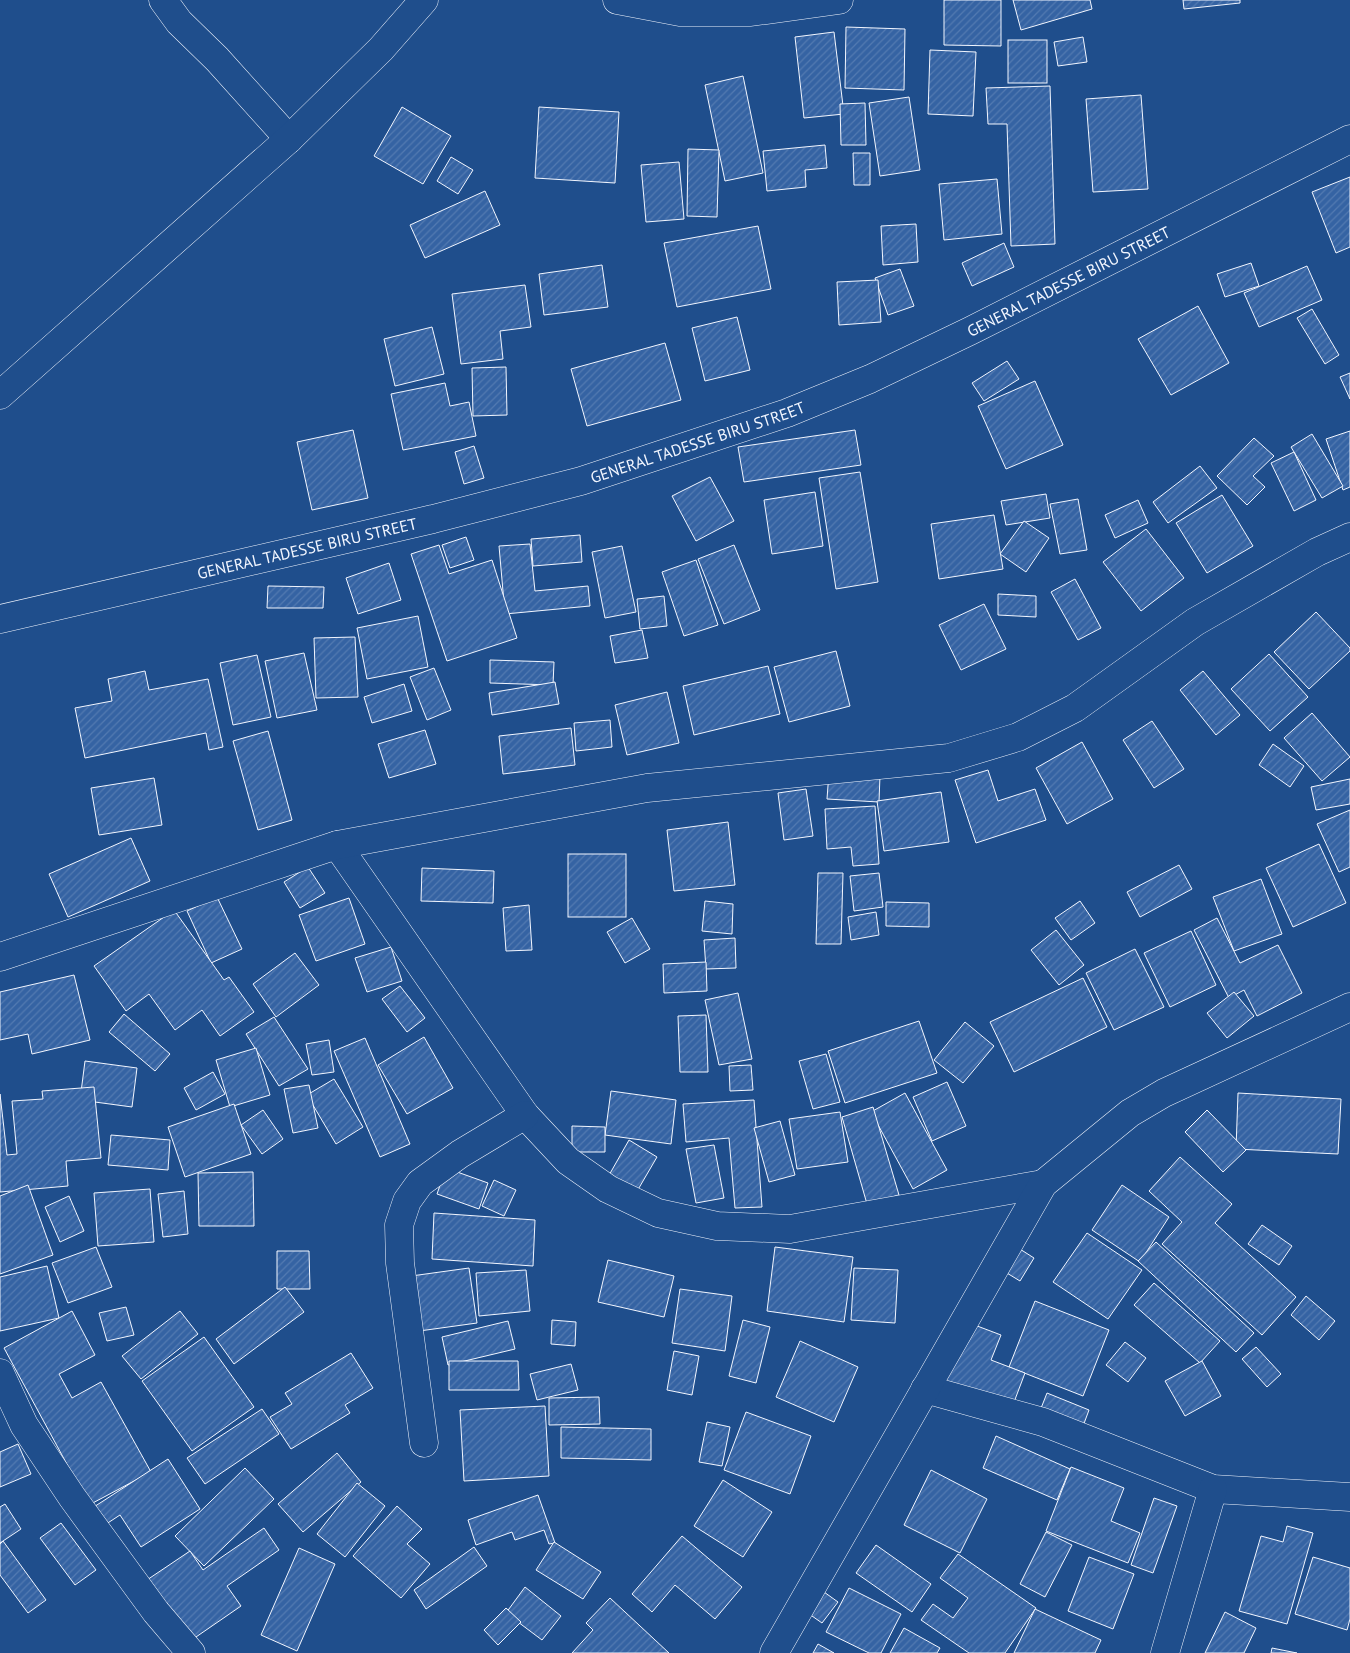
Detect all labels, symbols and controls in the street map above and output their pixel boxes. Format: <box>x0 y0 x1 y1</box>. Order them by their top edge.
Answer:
street label: GENERAL TADESSE BIRU STREET <box>964 222 1173 341</box>
street label: GENERAL TADESSE BIRU STREET <box>588 397 808 487</box>
street label: GENERAL TADESSE BIRU STREET <box>195 513 419 583</box>

